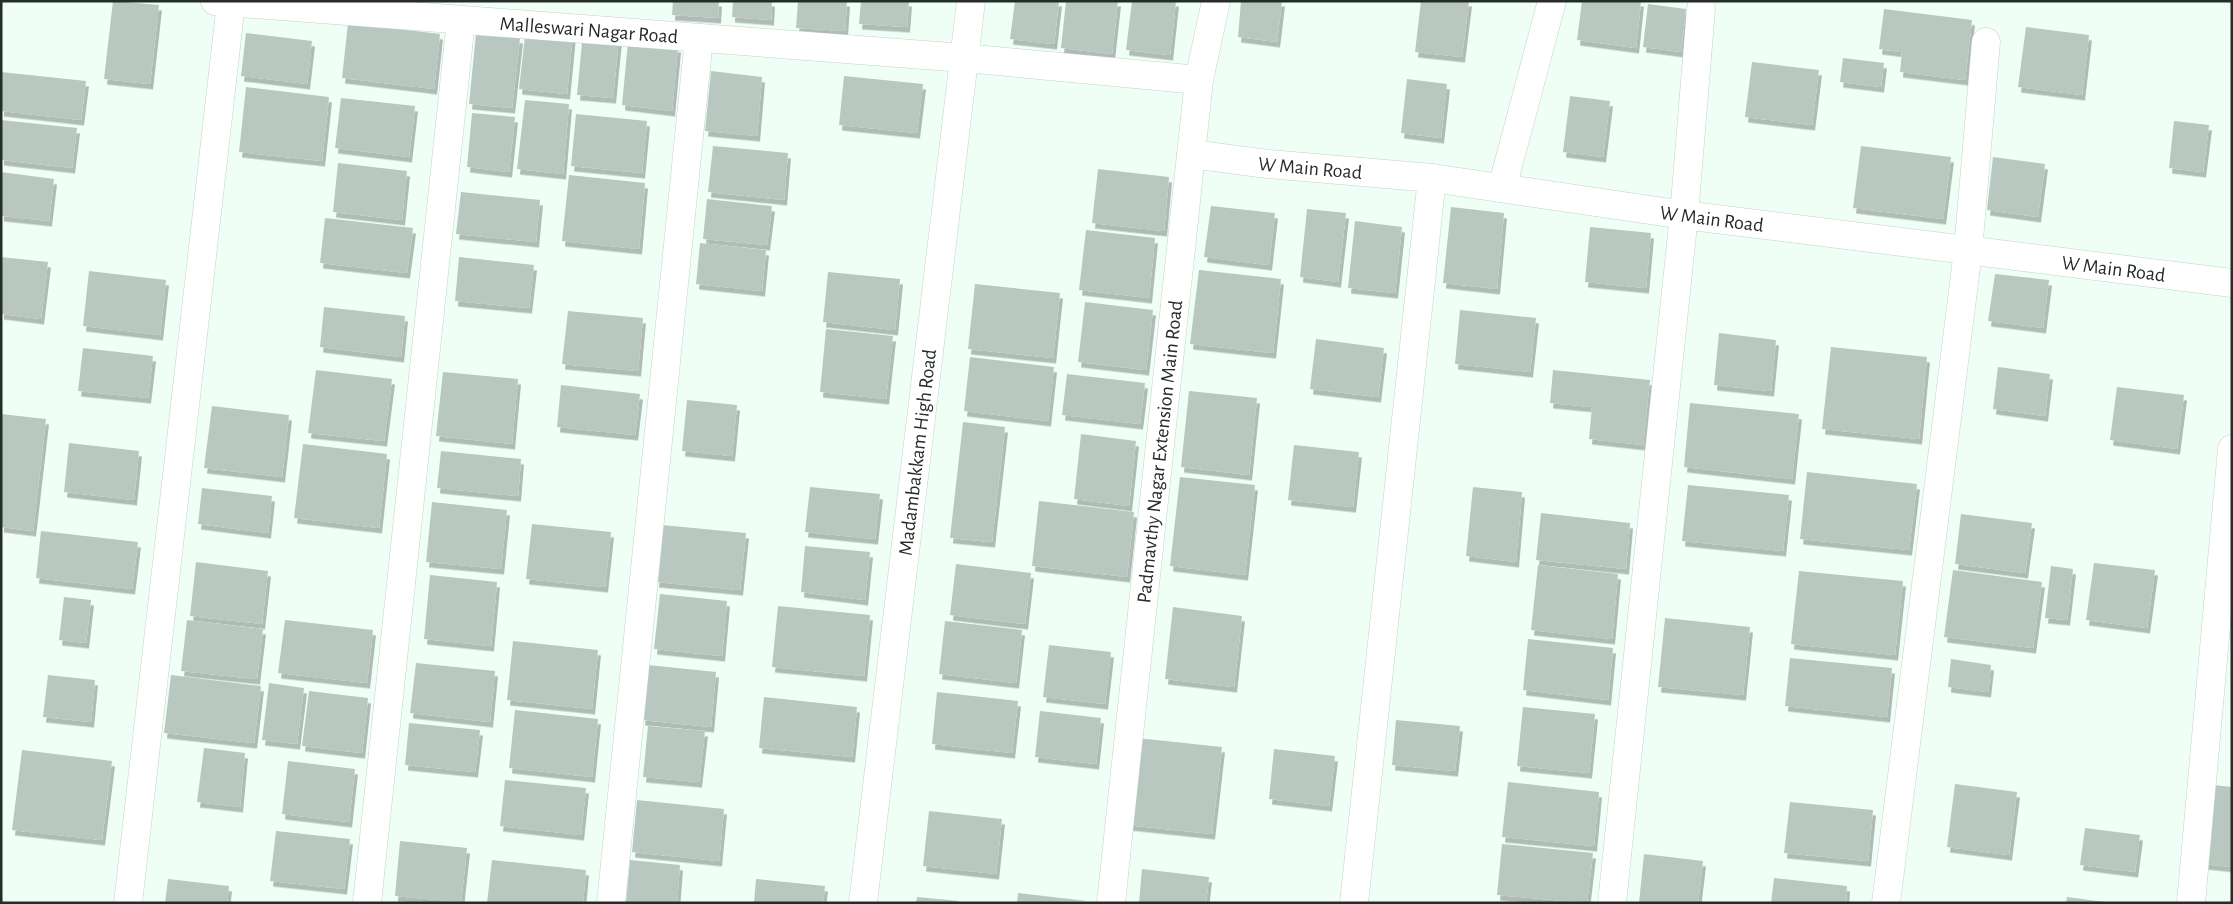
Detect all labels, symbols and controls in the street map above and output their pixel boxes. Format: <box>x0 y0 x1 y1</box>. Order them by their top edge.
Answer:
street label: Malleswari Nagar Road <box>499 14 679 47</box>
street label: W Main Road <box>1257 154 1363 183</box>
street label: W Main Road <box>1659 203 1765 236</box>
street label: W Main Road <box>2061 253 2167 286</box>
street label: Padmavthy Nagar Extension Main Road <box>1134 299 1186 604</box>
street label: Madambakkam High Road <box>896 348 940 557</box>

